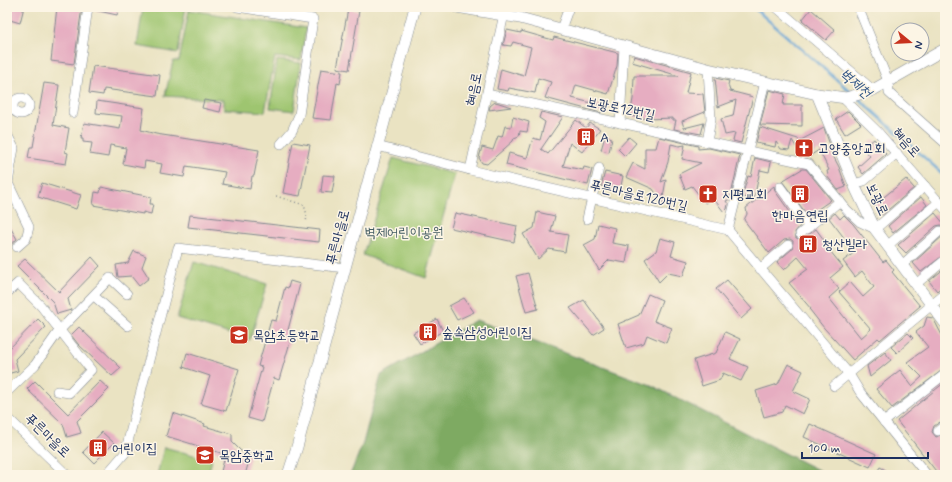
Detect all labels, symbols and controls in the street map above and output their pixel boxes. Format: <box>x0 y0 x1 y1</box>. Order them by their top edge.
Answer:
north arrow <box>890 22 930 62</box>
text: N <box>911 39 926 50</box>
water label: 벽제천 <box>835 64 877 104</box>
street label: 혜음로 <box>462 71 486 108</box>
street label: 보광로12번길 <box>585 93 657 125</box>
street label: 혜음로 <box>888 124 924 161</box>
building icon: A <box>575 126 597 148</box>
place label: A <box>600 129 609 147</box>
church icon: 고양중앙교회 <box>793 137 815 159</box>
place label: 고양중앙교회 <box>818 140 886 158</box>
street label: 푸른마을로120번길 <box>588 176 690 216</box>
street label: 보광로 <box>862 180 892 219</box>
church icon: 지평교회 <box>697 183 719 205</box>
building icon: 한마음연립 <box>789 183 811 205</box>
place label: 지평교회 <box>722 186 767 204</box>
place label: 한마음연립 <box>772 207 828 225</box>
street label: 푸른마을로 <box>322 208 354 267</box>
park label: 벽제어린이공원 <box>365 224 443 242</box>
building icon: 청산빌라 <box>797 233 819 255</box>
place label: 청산빌라 <box>822 236 868 254</box>
building icon: 숲속삼성어린이집 <box>417 321 439 343</box>
school or university icon: 목암초등학교 <box>228 324 250 346</box>
place label: 숲속삼성어린이집 <box>442 324 532 342</box>
place label: 목암초등학교 <box>253 327 321 345</box>
street label: 푸른마을로 <box>21 410 74 462</box>
scale bar <box>802 434 928 460</box>
building icon: 어린이집 <box>87 437 109 459</box>
place label: 어린이집 <box>112 440 157 458</box>
text: 100 m <box>808 441 840 457</box>
school or university icon: 목암중학교 <box>194 444 216 466</box>
place label: 목암중학교 <box>219 447 275 465</box>

